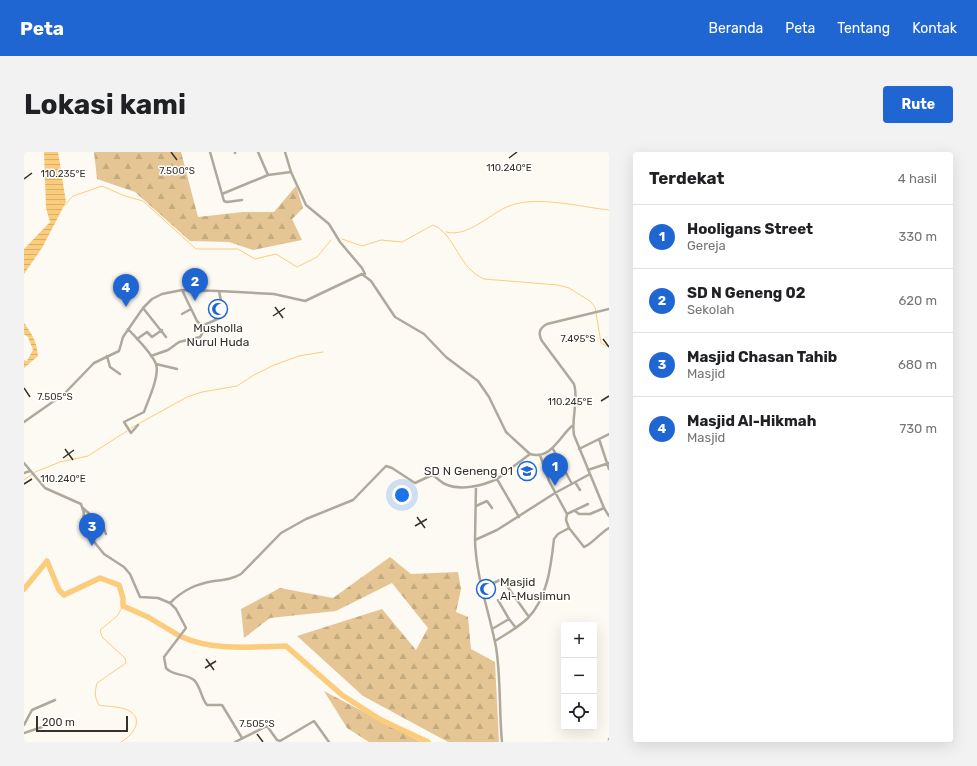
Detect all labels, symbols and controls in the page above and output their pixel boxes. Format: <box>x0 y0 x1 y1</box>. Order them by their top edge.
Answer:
text: Peta <box>20 17 64 40</box>
text: Beranda <box>709 20 763 37</box>
text: Peta <box>785 20 815 37</box>
text: Tentang <box>837 20 890 37</box>
text: Kontak <box>912 20 957 37</box>
button: Rute <box>883 86 953 123</box>
text: Lokasi kami <box>24 88 186 121</box>
text: 110.240°E <box>486 162 532 174</box>
text: 7.500°S <box>159 165 195 177</box>
text: 110.235°E <box>40 168 86 180</box>
text: Terdekat <box>649 168 724 188</box>
text: 4 hasil <box>898 171 937 186</box>
text: Hooligans Street <box>687 220 813 238</box>
text: 1 <box>659 229 665 244</box>
text: 330 m <box>898 229 937 244</box>
text: Gereja <box>687 238 726 253</box>
pin: 2 <box>182 268 208 301</box>
pin: 4 <box>113 274 139 307</box>
text: SD N Geneng 02 <box>687 284 805 302</box>
text: 2 <box>658 293 666 308</box>
text: 620 m <box>899 293 937 308</box>
mosque icon: Musholla Nurul Huda <box>207 298 229 320</box>
text: Sekolah <box>687 302 734 317</box>
place label: Musholla Nurul Huda <box>187 321 249 349</box>
text: 7.495°S <box>561 333 595 345</box>
text: Masjid Chasan Tahib <box>687 348 837 366</box>
text: 3 <box>658 357 666 372</box>
text: 680 m <box>898 357 937 372</box>
text: Masjid <box>687 366 725 381</box>
text: 7.505°S <box>37 391 73 403</box>
text: 110.245°E <box>547 396 593 408</box>
text: Masjid Al-Hikmah <box>687 412 816 430</box>
text: 4 <box>658 421 666 436</box>
text: 730 m <box>900 421 937 436</box>
text: Masjid <box>687 430 725 445</box>
pin: 1 <box>542 453 568 486</box>
school or university icon: SD N Geneng 01 <box>516 460 538 482</box>
place label: SD N Geneng 01 <box>424 464 513 478</box>
text: 110.240°E <box>40 473 86 485</box>
your location <box>392 485 412 505</box>
pin: 3 <box>79 513 105 546</box>
place label: Masjid Al-Muslimun <box>500 575 571 603</box>
mosque icon: Masjid Al-Muslimun <box>475 578 497 600</box>
map controls <box>561 622 597 730</box>
button: + <box>561 622 597 658</box>
button: − <box>561 658 597 694</box>
button: locate <box>561 694 597 730</box>
scale bar <box>36 714 128 733</box>
text: 200 m <box>42 716 75 729</box>
text: 7.505°S <box>239 718 275 730</box>

